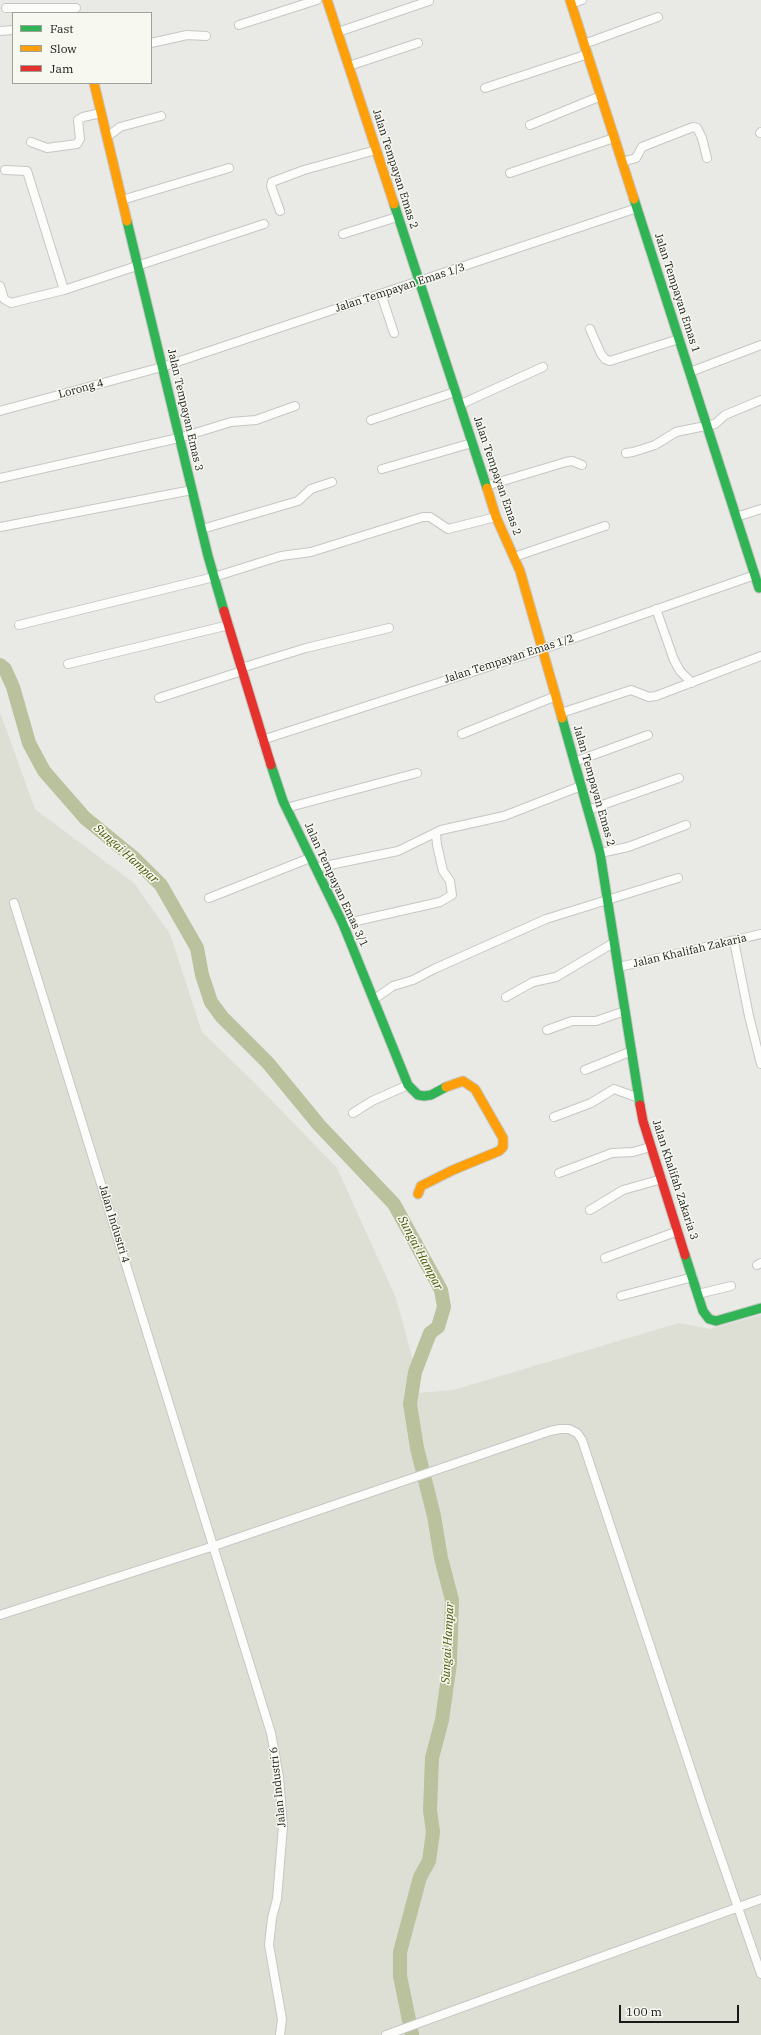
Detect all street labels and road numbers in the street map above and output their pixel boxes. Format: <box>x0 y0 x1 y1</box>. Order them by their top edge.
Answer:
street label: Jalan Tempayan Emas 2 <box>369 107 421 231</box>
street label: Jalan Tempayan Emas 1 <box>651 231 703 355</box>
street label: Jalan Tempayan Emas 1/3 <box>333 261 467 315</box>
street label: Jalan Tempayan Emas 3 <box>165 348 205 472</box>
street label: Lorong 4 <box>57 377 105 401</box>
street label: Jalan Tempayan Emas 2 <box>470 415 524 537</box>
street label: Jalan Tempayan Emas 1/2 <box>442 632 576 686</box>
street label: Jalan Tempayan Emas 2 <box>570 724 618 848</box>
street label: Jalan Tempayan Emas 3/1 <box>301 821 371 949</box>
street label: Jalan Khalifah Zakaria <box>632 931 748 971</box>
street label: Jalan Khalifah Zakaria 3 <box>649 1118 701 1242</box>
street label: Jalan Industri 4 <box>96 1183 132 1265</box>
street label: Jalan Industri 6 <box>267 1746 289 1828</box>

